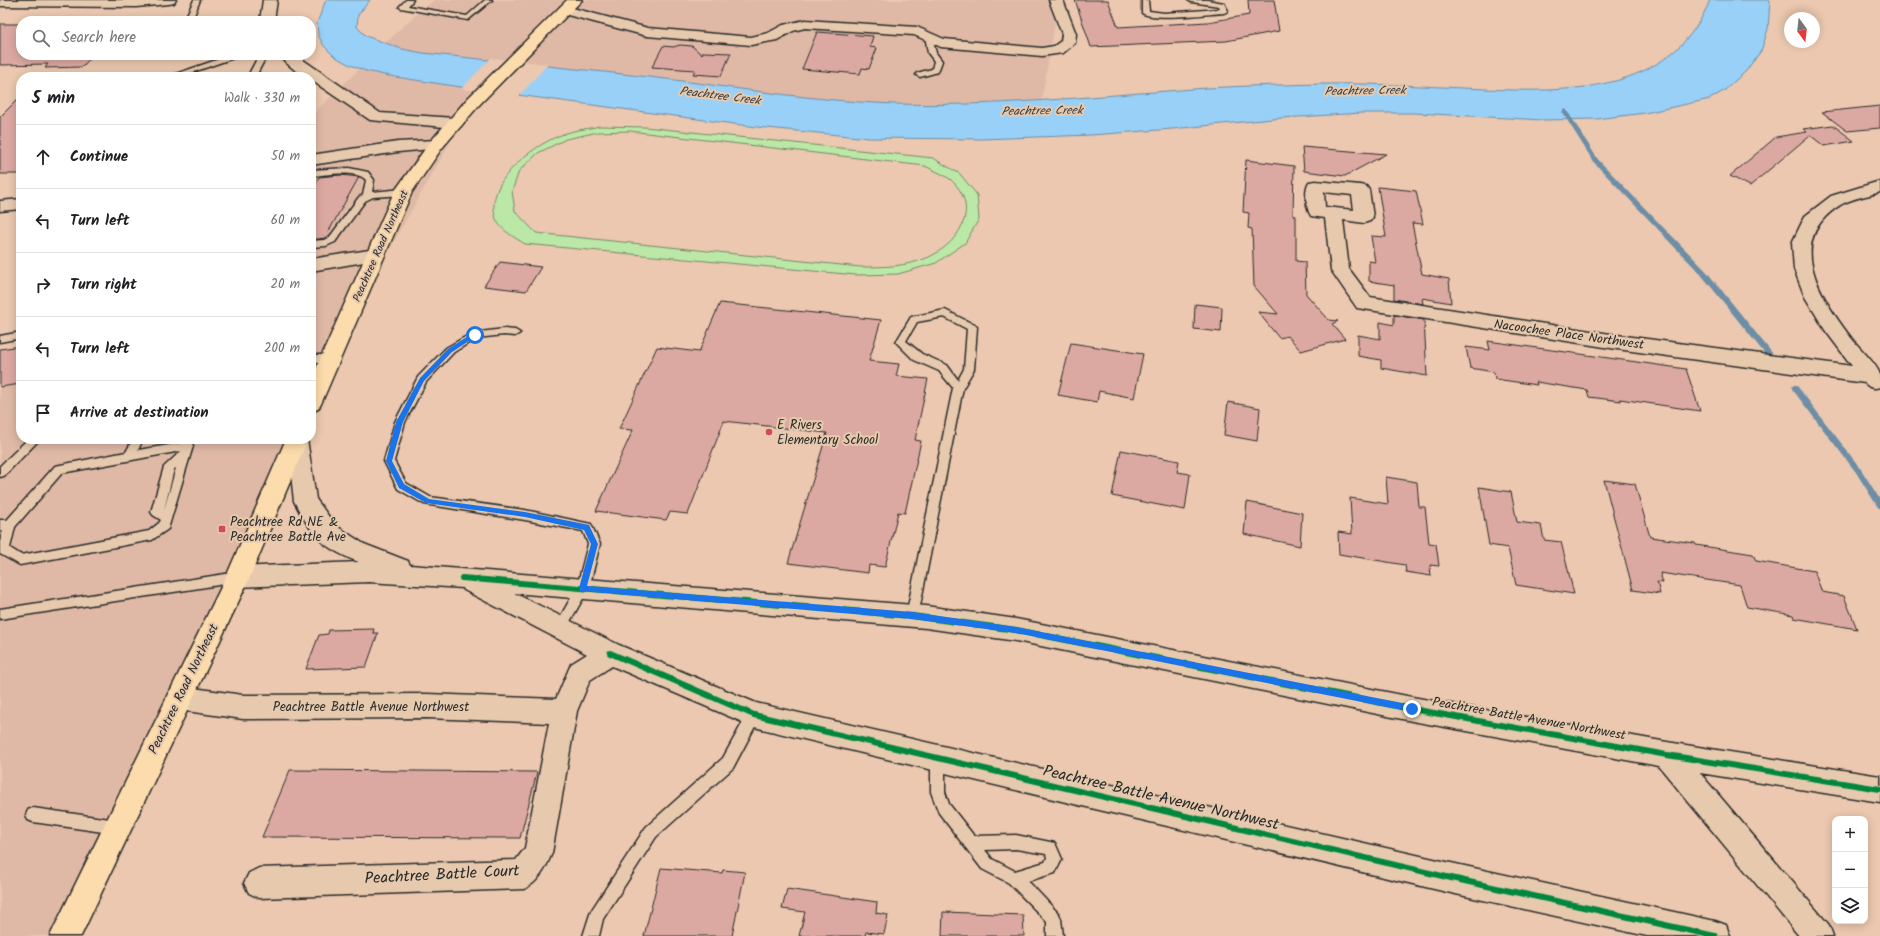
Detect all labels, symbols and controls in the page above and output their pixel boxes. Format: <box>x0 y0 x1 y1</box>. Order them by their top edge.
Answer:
north arrow <box>1784 12 1820 48</box>
search box <box>16 16 316 60</box>
text: Search here <box>62 26 136 50</box>
icon: search <box>30 27 52 49</box>
water label: Peachtree Creek <box>1324 81 1408 101</box>
water label: Peachtree Creek <box>679 82 764 111</box>
text: 5 min <box>32 85 75 112</box>
text: Walk · 330 m <box>224 88 300 109</box>
water label: Peachtree Creek <box>1001 101 1085 121</box>
text: Continue <box>70 145 128 169</box>
icon: ahead <box>32 146 54 168</box>
text: 50 m <box>271 146 300 167</box>
street label: Peachtree Road Northeast <box>348 186 414 305</box>
text: Turn left <box>70 209 130 233</box>
icon: left <box>32 210 54 232</box>
text: 60 m <box>271 210 300 231</box>
text: Turn right <box>70 273 137 297</box>
icon: right <box>32 274 54 296</box>
text: 20 m <box>270 274 300 295</box>
street label: Nacoochee Place Northwest <box>1493 314 1646 356</box>
route start <box>466 326 484 344</box>
text: Turn left <box>70 337 130 361</box>
icon: left <box>32 338 54 360</box>
text: 200 m <box>264 338 300 359</box>
text: Arrive at destination <box>70 401 209 425</box>
icon: arrive <box>32 402 54 424</box>
place label: E Rivers Elementary School <box>777 415 878 451</box>
marker: E Rivers Elementary School <box>764 427 774 437</box>
place label: Peachtree Rd NE & Peachtree Battle Ave <box>230 512 346 548</box>
marker: Peachtree Rd NE & Peachtree Battle Ave <box>217 524 227 534</box>
street label: Peachtree Road Northeast <box>143 619 225 758</box>
street label: Peachtree Battle Avenue Northwest <box>1430 692 1628 747</box>
street label: Peachtree Battle Avenue Northwest <box>273 697 470 718</box>
route end <box>1403 700 1421 718</box>
street label: Peachtree Battle Avenue Northwest <box>1040 759 1282 838</box>
map controls <box>1832 816 1868 924</box>
button: + <box>1832 816 1868 852</box>
button: − <box>1832 852 1868 888</box>
street label: Peachtree Battle Court <box>364 858 521 892</box>
button: layers <box>1832 888 1868 924</box>

